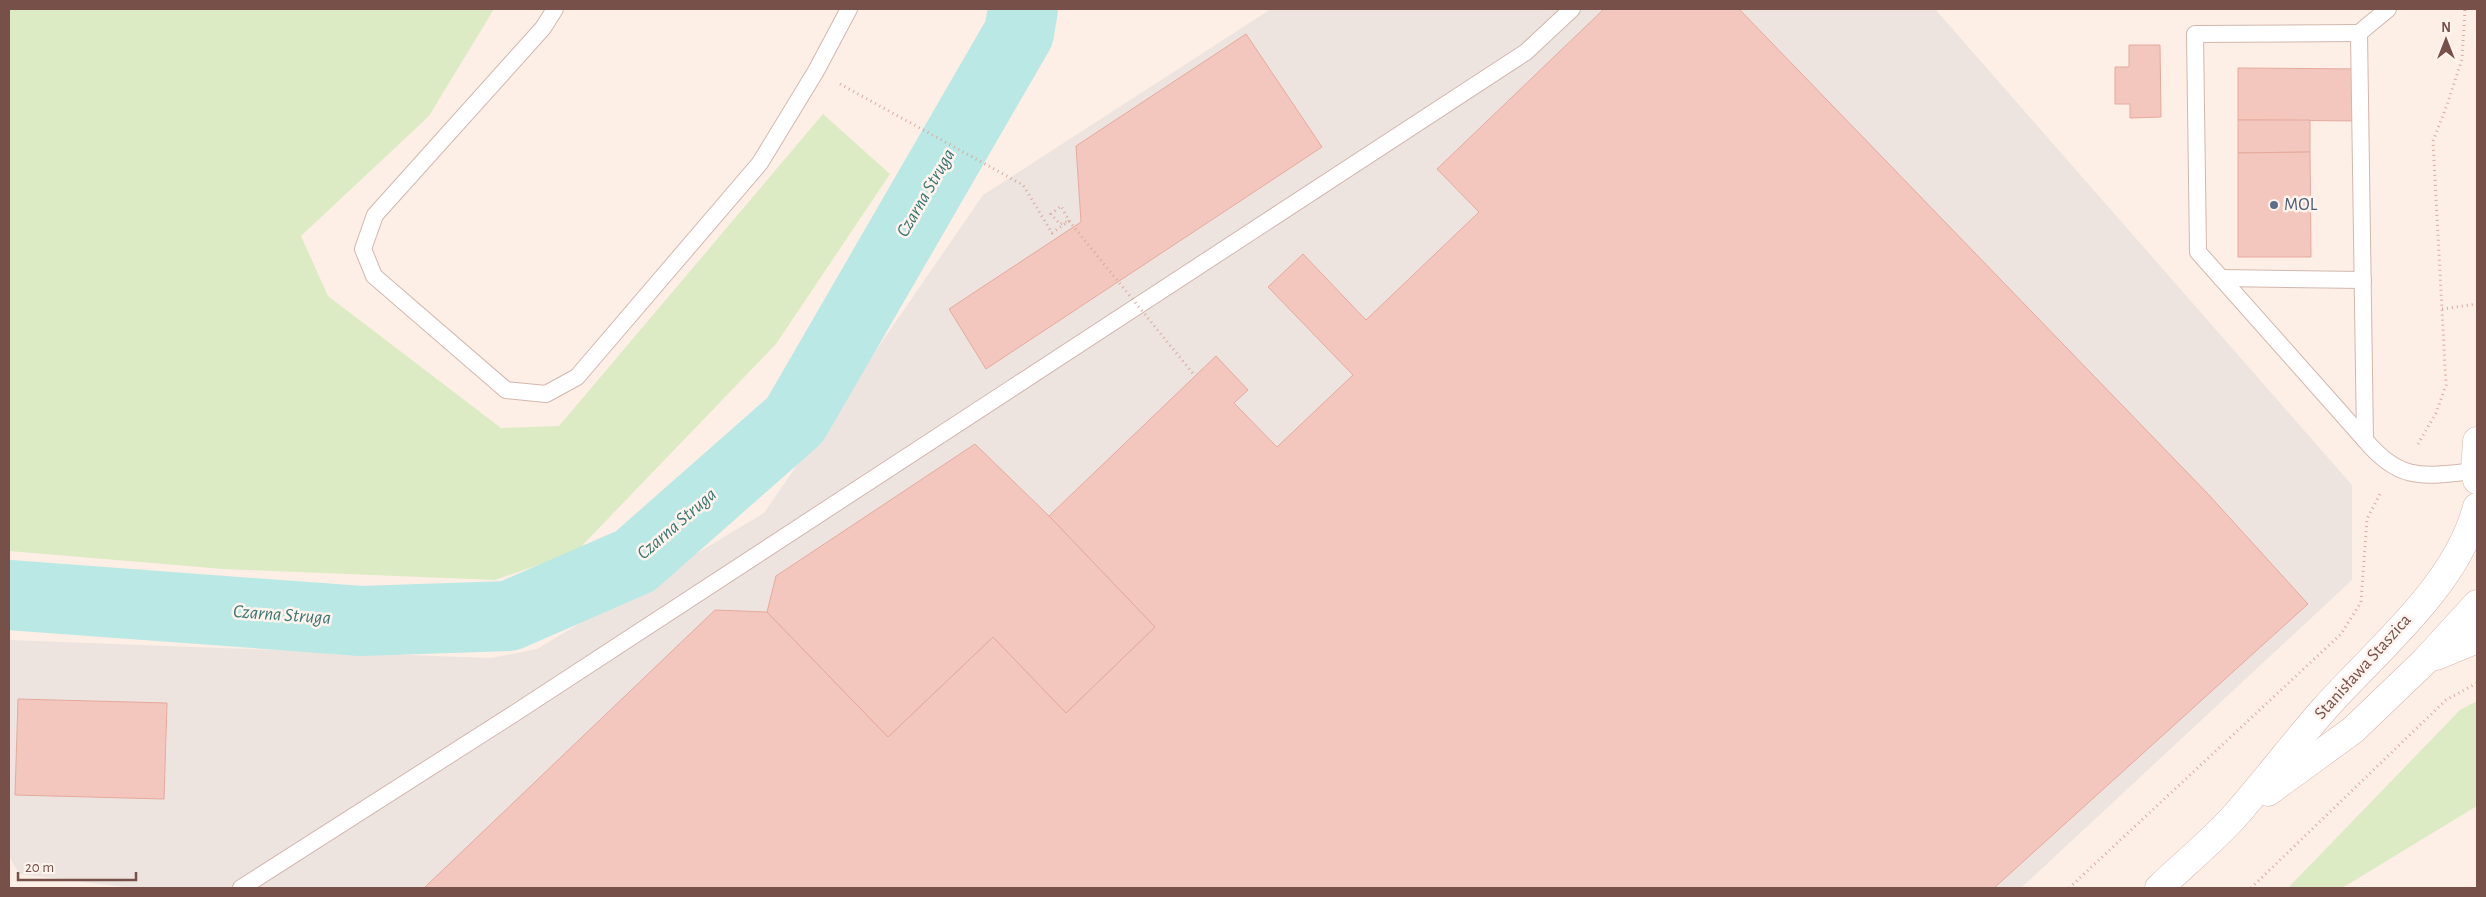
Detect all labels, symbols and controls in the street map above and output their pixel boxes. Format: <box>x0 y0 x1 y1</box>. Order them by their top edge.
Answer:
north arrow <box>2421 15 2471 65</box>
text: N <box>2441 21 2451 35</box>
water label: Czarna Struga <box>893 146 959 240</box>
place label: MOL <box>2284 196 2318 214</box>
marker: MOL <box>2268 199 2280 211</box>
water label: Czarna Struga <box>634 485 720 563</box>
water label: Czarna Struga <box>232 602 332 628</box>
street label: Stanisława Staszica <box>2311 611 2415 723</box>
scale bar <box>18 850 135 882</box>
text: 20 m <box>25 860 54 875</box>

